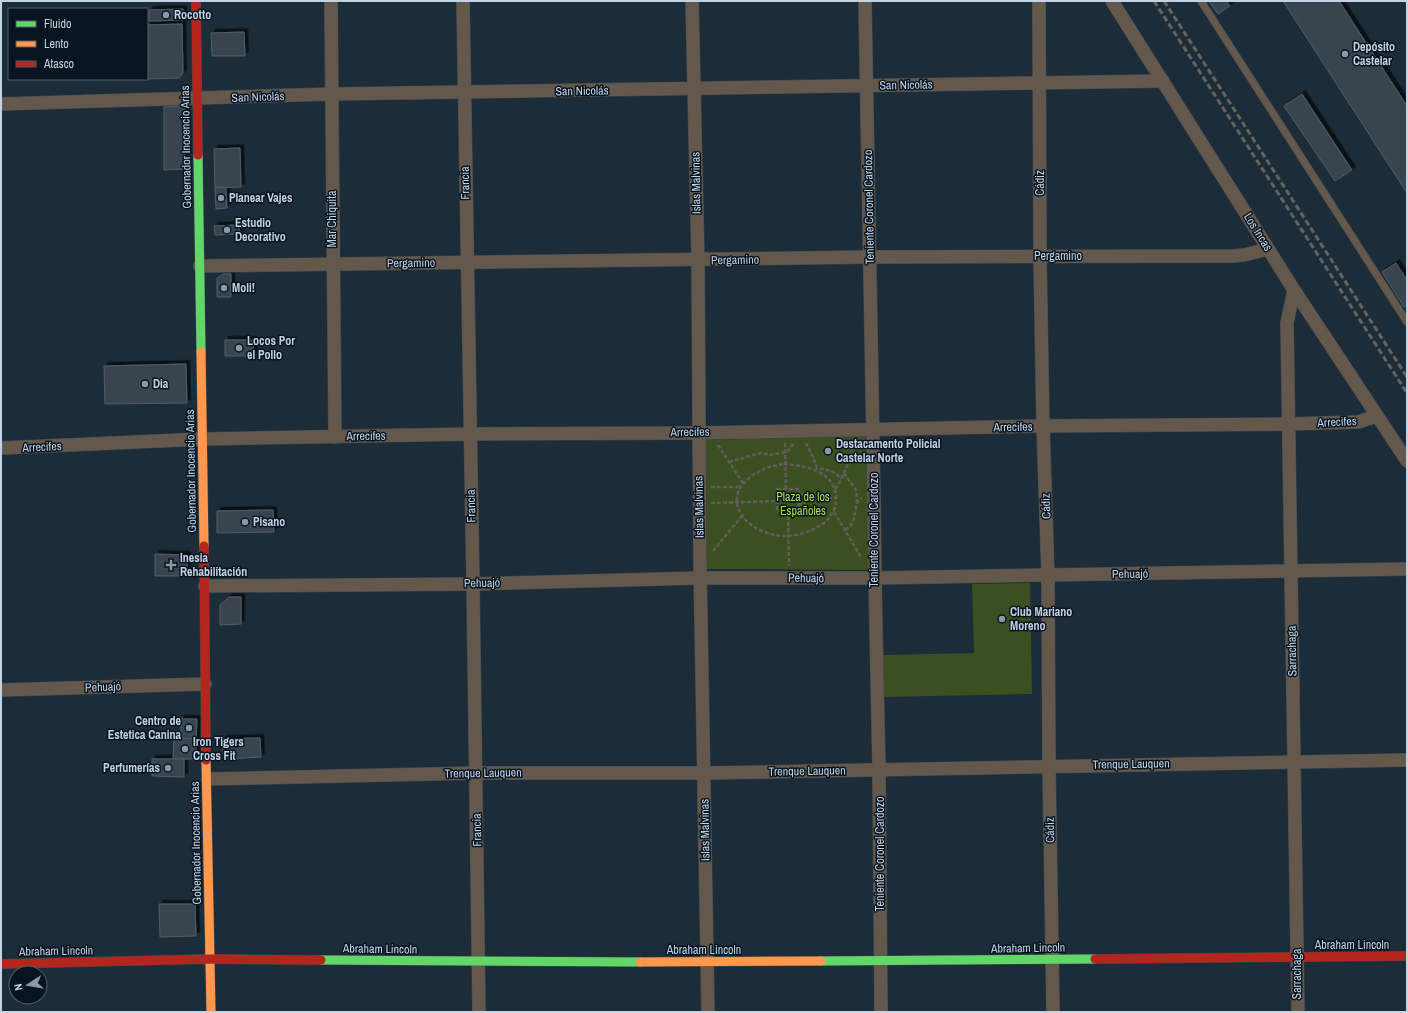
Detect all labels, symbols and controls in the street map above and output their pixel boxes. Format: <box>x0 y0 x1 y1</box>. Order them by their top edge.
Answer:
place label: Rocotto <box>174 7 211 23</box>
legend <box>8 8 148 80</box>
marker: Rocotto <box>161 10 171 20</box>
text: Fluido <box>44 16 71 32</box>
text: Lento <box>44 36 69 52</box>
place label: Depósito Castelar <box>1353 39 1395 69</box>
marker: Depósito Castelar <box>1340 49 1350 59</box>
text: Atasco <box>43 56 74 72</box>
street label: San Nicolás <box>879 77 933 93</box>
street label: San Nicolás <box>555 83 609 99</box>
street label: Gobernador Inocencio Arias <box>177 85 195 209</box>
street label: San Nicolás <box>231 88 285 106</box>
street label: Teniente Coronel Cardozo <box>860 149 878 265</box>
street label: Islas Malvinas <box>687 152 705 214</box>
street label: Francia <box>457 166 473 200</box>
street label: Cádiz <box>1032 170 1048 196</box>
place label: Planear Vajes <box>229 190 293 206</box>
street label: Mar Chiquita <box>324 190 340 247</box>
marker: Planear Vajes <box>216 193 226 203</box>
street label: Los Incas <box>1240 210 1276 254</box>
place label: Estudio Decorativo <box>235 215 286 245</box>
marker: Estudio Decorativo <box>222 225 232 235</box>
street label: Pergamino <box>1034 248 1082 264</box>
street label: Pergamino <box>711 252 759 268</box>
street label: Pergamino <box>387 255 435 271</box>
place label: Moli! <box>232 280 255 296</box>
marker: Moli! <box>219 283 229 293</box>
place label: Locos Por el Pollo <box>247 333 295 363</box>
marker: Locos Por el Pollo <box>234 343 244 353</box>
place label: Dia <box>153 376 169 392</box>
marker: Dia <box>140 379 150 389</box>
street label: Gobernador Inocencio Arias <box>182 409 200 533</box>
street label: Arrecifes <box>1316 413 1357 431</box>
street label: Arrecifes <box>992 419 1033 435</box>
street label: Arrecifes <box>669 424 710 440</box>
street label: Arrecifes <box>345 428 386 444</box>
place label: Destacamento Policial Castelar Norte <box>836 436 941 466</box>
street label: Arrecifes <box>21 438 62 456</box>
marker: Destacamento Policial Castelar Norte <box>823 446 833 456</box>
street label: Teniente Coronel Cardozo <box>866 473 882 587</box>
street label: Islas Malvinas <box>690 476 708 538</box>
street label: Francia <box>463 489 479 523</box>
park label: Plaza de los Españoles <box>776 489 830 519</box>
street label: Cádiz <box>1038 493 1054 519</box>
place label: Pisano <box>253 514 285 530</box>
marker: Pisano <box>240 517 250 527</box>
place label: Inesia Rehabilitación <box>180 550 247 580</box>
marker: Inesia Rehabilitación <box>165 559 177 571</box>
street label: Pehuajó <box>1112 566 1148 582</box>
street label: Pehuajó <box>788 570 824 586</box>
street label: Pehuajó <box>464 575 500 591</box>
place label: Club Mariano Moreno <box>1010 604 1072 634</box>
marker: Club Mariano Moreno <box>997 614 1007 624</box>
street label: Sarrachaga <box>1284 625 1300 677</box>
street label: Pehuajó <box>85 678 121 696</box>
place label: Centro de Estetica Canina <box>108 713 182 743</box>
marker: Centro de Estetica Canina <box>184 723 194 733</box>
place label: Iron Tigers Cross Fit <box>193 734 244 764</box>
marker: Iron Tigers Cross Fit <box>180 744 190 754</box>
street label: Trenque Lauquen <box>1092 755 1170 773</box>
place label: Perfumerías <box>103 760 161 776</box>
street label: Trenque Lauquen <box>768 762 846 780</box>
marker: Perfumerías <box>163 763 173 773</box>
street label: Trenque Lauquen <box>444 764 522 782</box>
street label: Gobernador Inocencio Arias <box>187 781 205 905</box>
street label: Teniente Coronel Cardozo <box>872 797 888 911</box>
street label: Islas Malvinas <box>696 799 714 861</box>
street label: Francia <box>469 813 485 847</box>
street label: Cádiz <box>1042 817 1058 843</box>
street label: Abraham Lincoln <box>1314 937 1389 953</box>
street label: Abraham Lincoln <box>990 939 1065 957</box>
street label: Abraham Lincoln <box>342 940 417 958</box>
street label: Abraham Lincoln <box>18 942 93 960</box>
street label: Abraham Lincoln <box>666 942 741 958</box>
street label: Sarrachaga <box>1289 948 1305 999</box>
north arrow <box>8 965 48 1005</box>
text: N <box>11 982 26 992</box>

